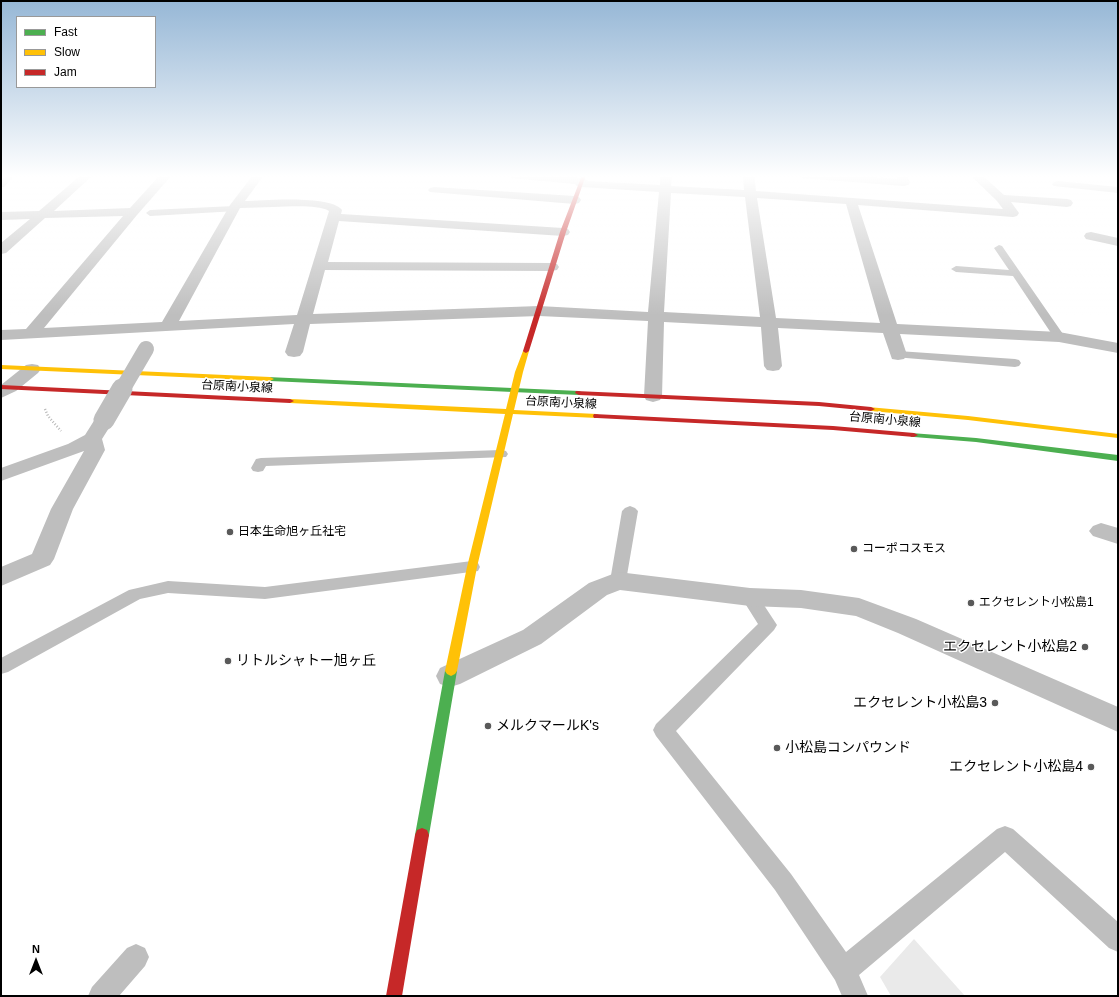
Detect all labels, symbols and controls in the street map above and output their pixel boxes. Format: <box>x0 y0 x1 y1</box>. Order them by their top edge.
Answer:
legend <box>16 16 156 88</box>
text: Fast <box>54 25 77 39</box>
text: Slow <box>54 45 80 59</box>
text: Jam <box>54 65 77 79</box>
street label: 台原南小泉線 <box>201 378 273 396</box>
street label: 台原南小泉線 <box>525 394 597 412</box>
street label: 台原南小泉線 <box>849 410 921 430</box>
place label: 日本生命旭ヶ丘社宅 <box>238 525 346 539</box>
marker: 日本生命旭ヶ丘社宅 <box>225 527 235 537</box>
place label: コーポコスモス <box>862 542 946 556</box>
marker: コーポコスモス <box>849 544 859 554</box>
place label: エクセレント小松島1 <box>979 596 1094 610</box>
marker: エクセレント小松島1 <box>966 598 976 608</box>
place label: エクセレント小松島2 <box>943 639 1077 655</box>
marker: エクセレント小松島2 <box>1080 642 1090 652</box>
place label: リトルシャトー旭ヶ丘 <box>236 653 376 669</box>
marker: リトルシャトー旭ヶ丘 <box>223 656 233 666</box>
place label: エクセレント小松島3 <box>853 695 987 711</box>
marker: エクセレント小松島3 <box>990 698 1000 708</box>
place label: メルクマールK's <box>496 718 599 734</box>
marker: メルクマールK's <box>483 721 493 731</box>
place label: 小松島コンパウンド <box>785 740 911 756</box>
marker: 小松島コンパウンド <box>772 743 782 753</box>
place label: エクセレント小松島4 <box>949 759 1083 775</box>
marker: エクセレント小松島4 <box>1086 762 1096 772</box>
north arrow <box>16 941 56 981</box>
text: N <box>32 943 40 955</box>

